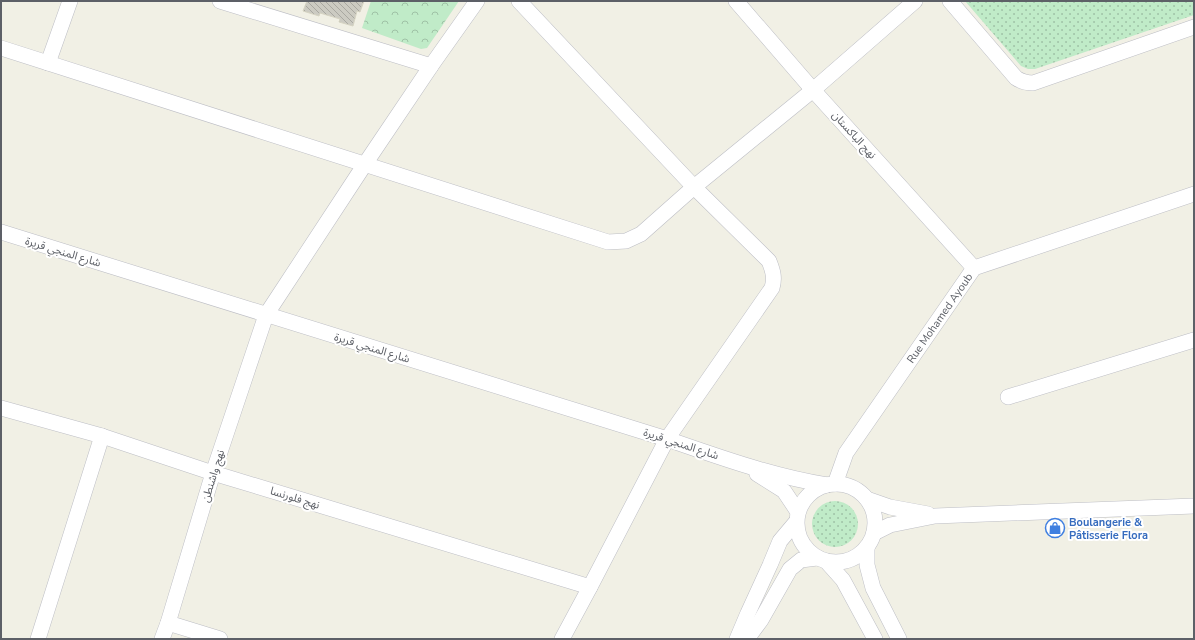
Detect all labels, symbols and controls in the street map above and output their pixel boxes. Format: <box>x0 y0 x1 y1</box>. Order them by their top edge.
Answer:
street label: نهج الباكستان <box>828 108 880 162</box>
street label: شارع المنجي قريرة <box>23 233 103 272</box>
street label: Rue Mohamed Ayoub <box>903 270 976 366</box>
street label: شارع المنجي قريرة <box>332 329 412 368</box>
street label: شارع المنجي قريرة <box>641 425 721 465</box>
street label: نهج واشنطن <box>198 448 228 504</box>
street label: نهج فلورنسا <box>268 483 322 513</box>
place label: Boulangerie & Pâtisserie Flora <box>1069 515 1148 543</box>
shop icon: Boulangerie & Pâtisserie Flora <box>1044 517 1066 539</box>

